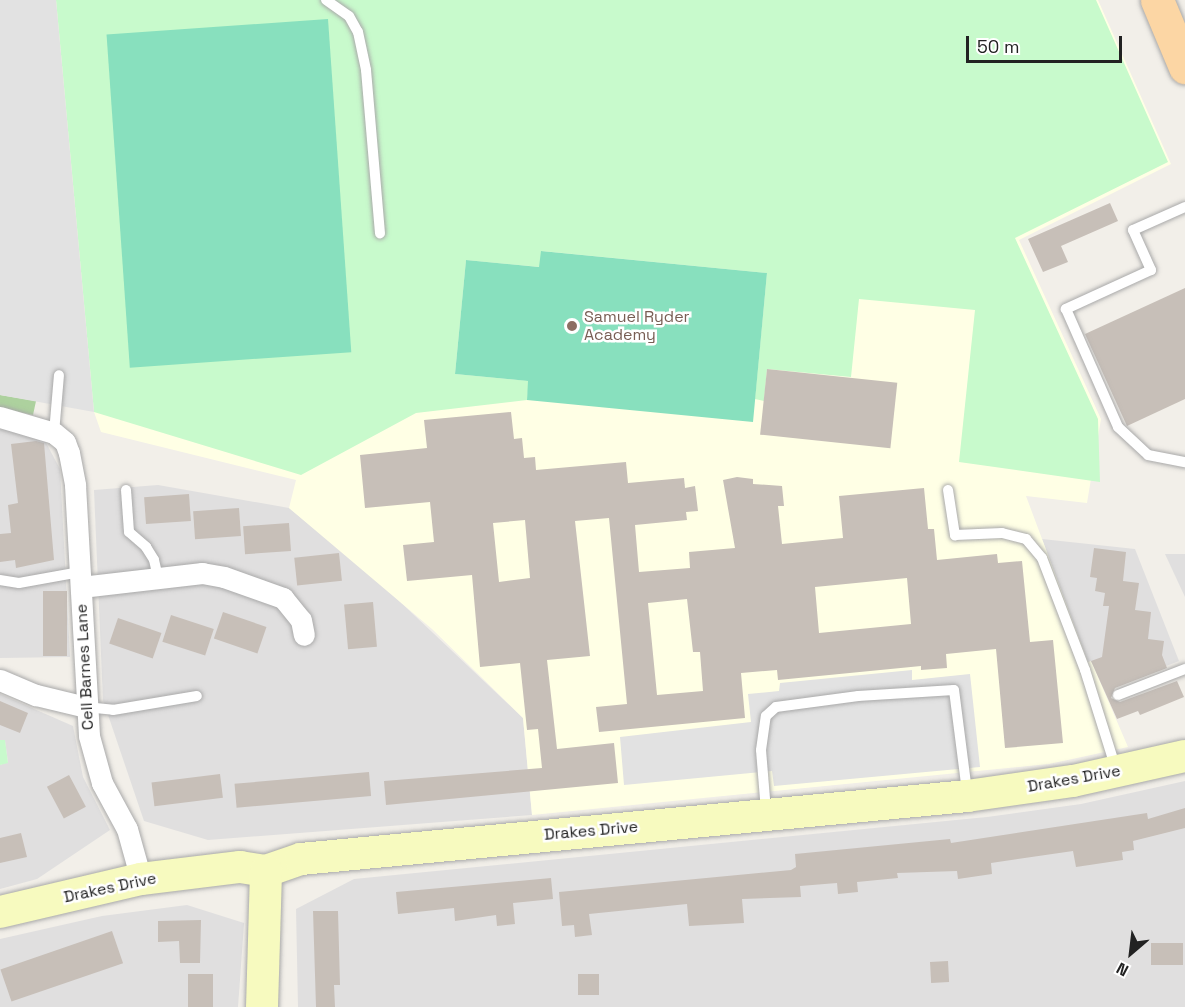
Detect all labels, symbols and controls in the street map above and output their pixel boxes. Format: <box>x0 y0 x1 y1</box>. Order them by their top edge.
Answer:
scale bar <box>969 24 1125 62</box>
text: 50 m <box>977 35 1019 58</box>
place label: Samuel Ryder Academy <box>584 307 690 345</box>
marker: Samuel Ryder Academy <box>565 319 579 333</box>
street label: Cell Barnes Lane <box>72 603 98 731</box>
street label: Drakes Drive <box>1026 761 1122 797</box>
street label: Drakes Drive <box>543 817 639 845</box>
street label: Drakes Drive <box>62 869 158 907</box>
north arrow <box>1101 923 1161 983</box>
text: N <box>1113 958 1132 981</box>

